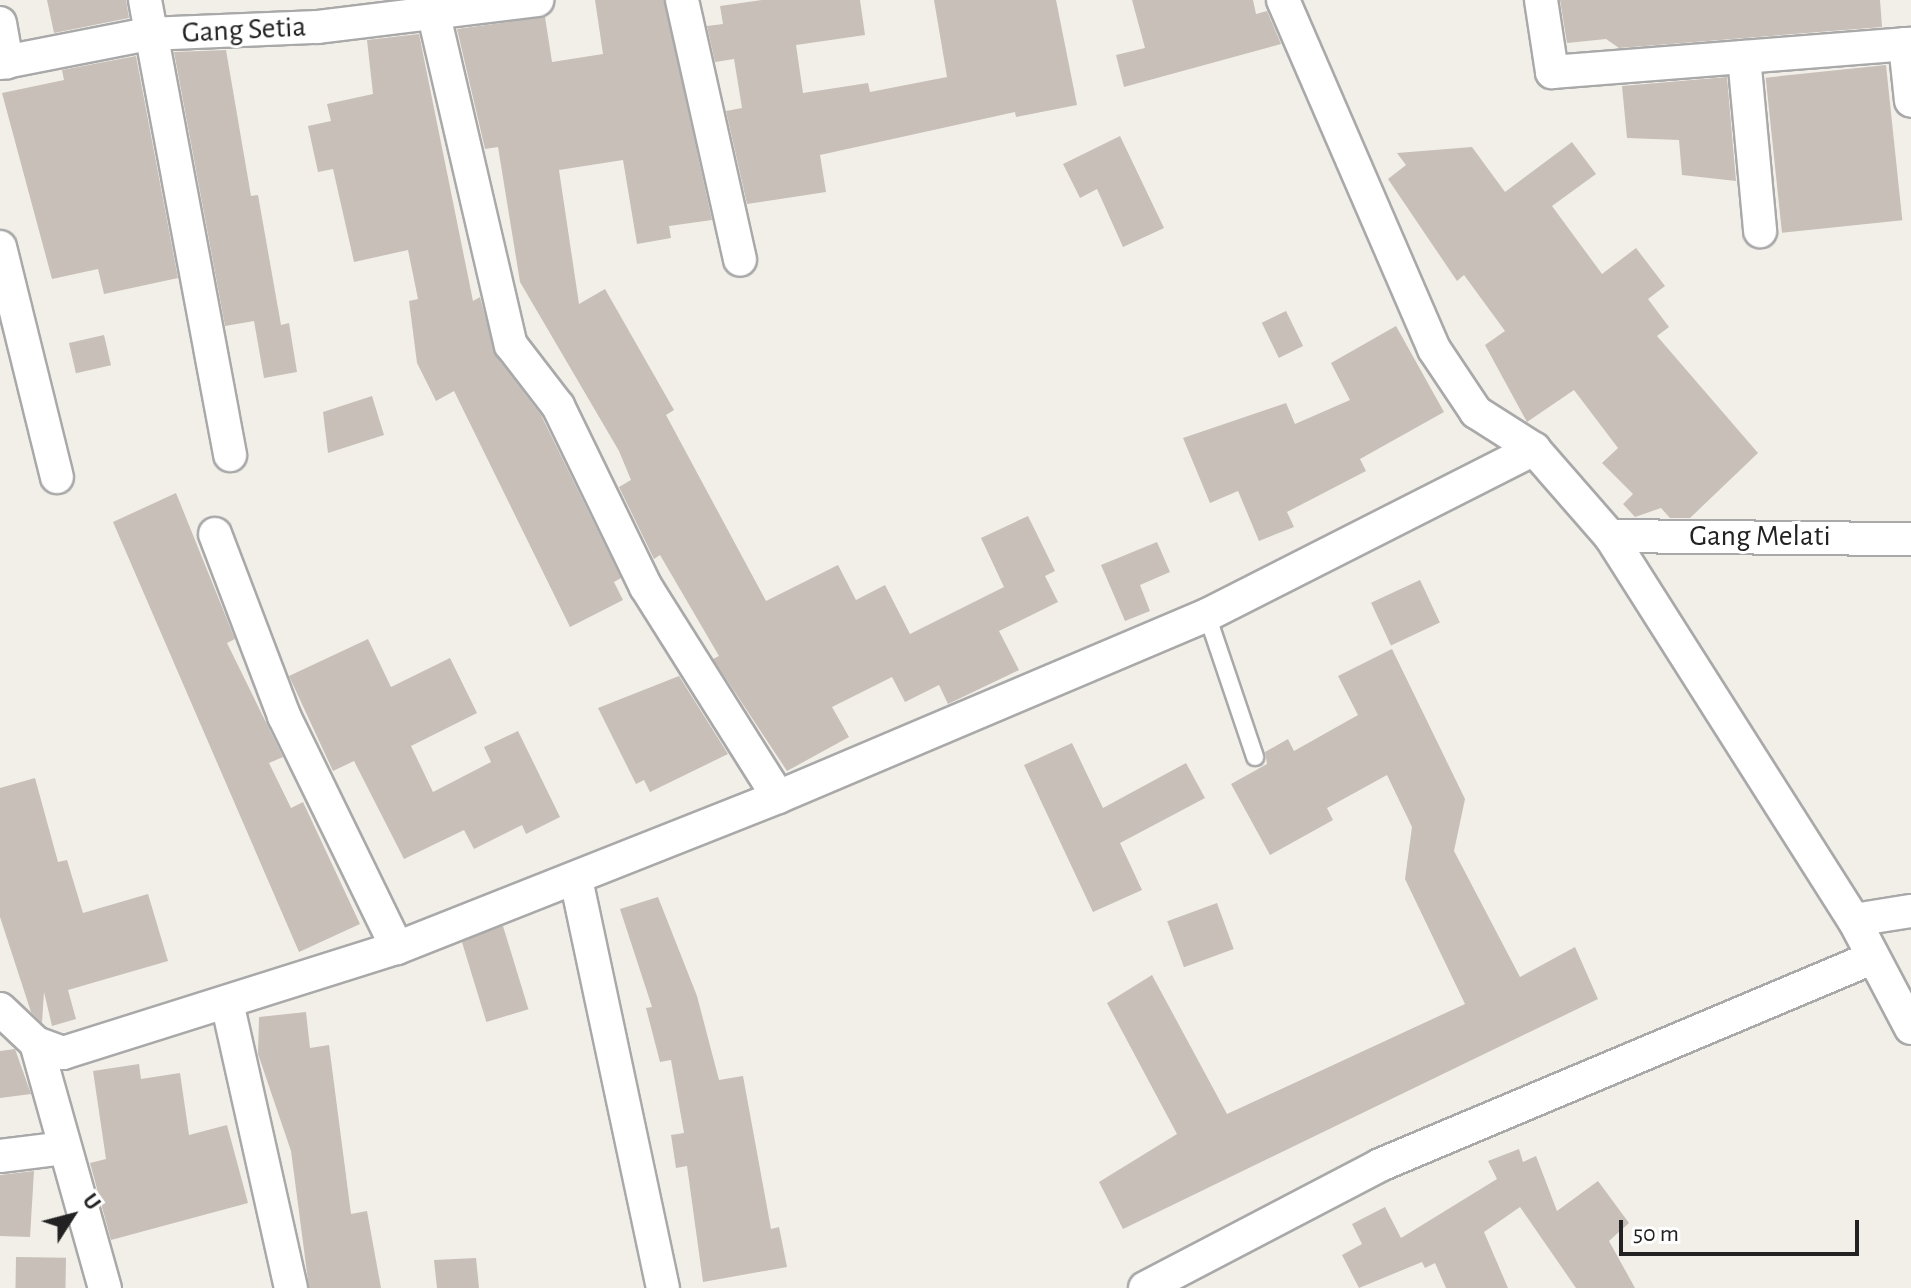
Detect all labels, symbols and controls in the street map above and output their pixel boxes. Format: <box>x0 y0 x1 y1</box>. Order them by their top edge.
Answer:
street label: Gang Setia <box>181 9 307 51</box>
street label: Gang Melati <box>1689 518 1831 554</box>
north arrow <box>32 1176 112 1256</box>
text: U <box>78 1190 104 1214</box>
scale bar <box>1623 1204 1863 1254</box>
text: 50 m <box>1633 1222 1679 1246</box>

